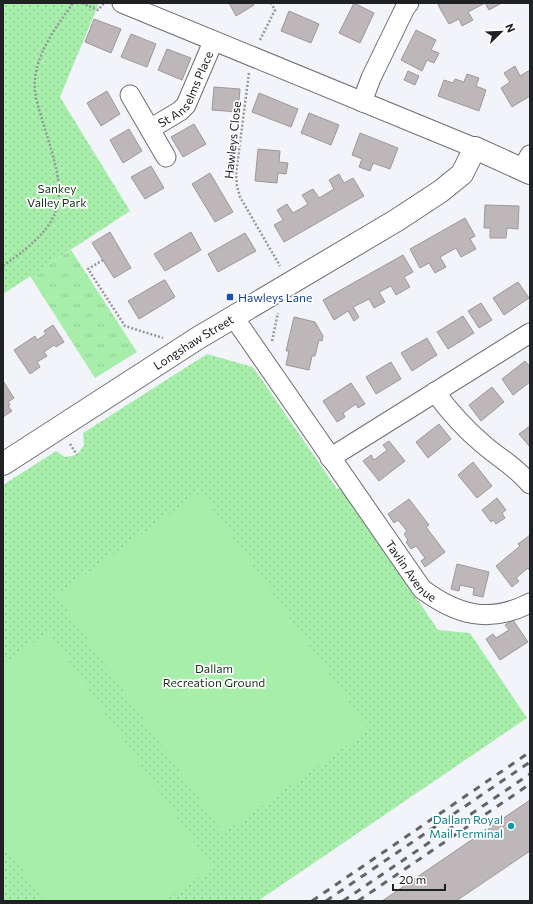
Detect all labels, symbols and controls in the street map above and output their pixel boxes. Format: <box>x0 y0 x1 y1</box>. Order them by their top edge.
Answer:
north arrow <box>481 12 521 52</box>
text: N <box>503 22 518 34</box>
street label: St Anselms Place <box>155 49 215 130</box>
street label: Hawleys Close <box>221 100 243 180</box>
park label: Sankey Valley Park <box>27 181 87 209</box>
place label: Hawleys Lane <box>238 290 312 304</box>
marker: Hawleys Lane <box>225 292 235 302</box>
street label: Longshaw Street <box>150 312 236 372</box>
street label: Tavlin Avenue <box>383 537 439 604</box>
park label: Dallam Recreation Ground <box>163 661 265 689</box>
place label: Dallam Royal Mail Terminal <box>429 812 503 840</box>
marker: Dallam Royal Mail Terminal <box>506 821 516 831</box>
scale bar <box>393 866 445 892</box>
text: 20 m <box>399 872 426 886</box>

